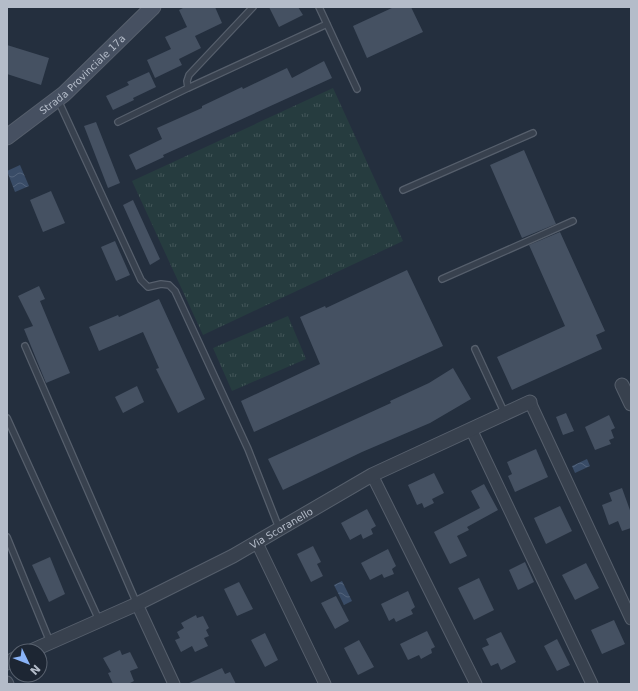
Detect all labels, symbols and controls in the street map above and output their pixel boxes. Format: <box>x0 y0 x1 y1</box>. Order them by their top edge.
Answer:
street label: Strada Provinciale 17a <box>37 32 127 117</box>
street label: Via Scoranello <box>248 506 315 551</box>
north arrow <box>8 643 48 683</box>
text: N <box>27 662 43 677</box>

